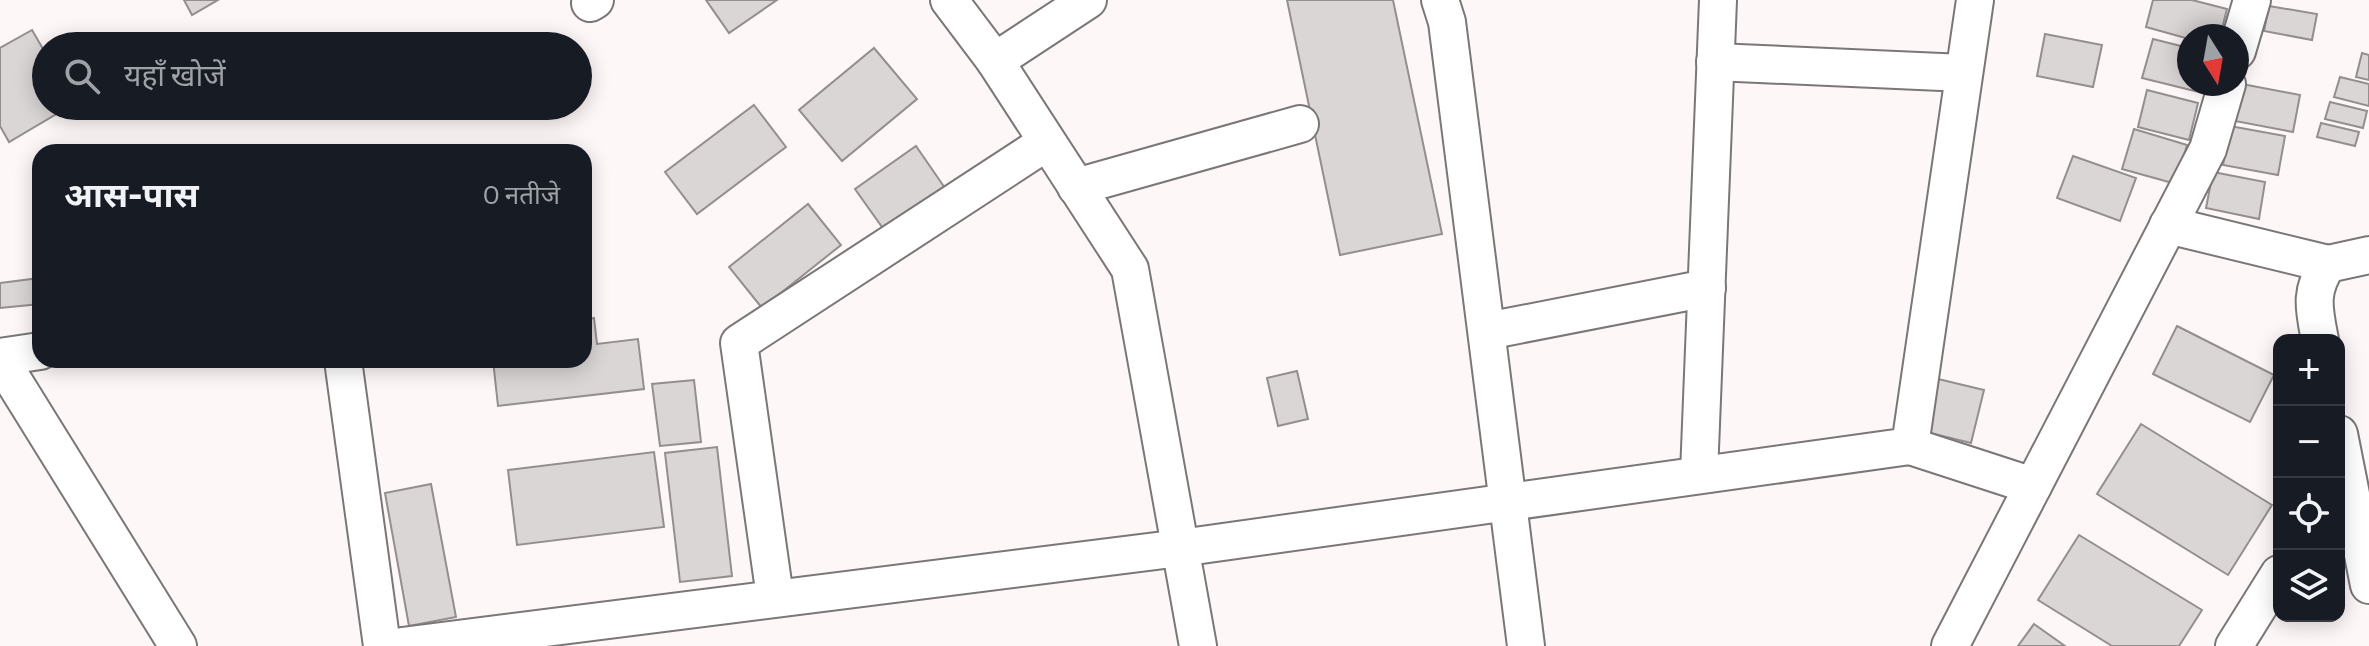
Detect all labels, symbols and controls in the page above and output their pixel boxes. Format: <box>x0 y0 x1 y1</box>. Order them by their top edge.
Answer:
north arrow <box>2177 24 2249 96</box>
search box <box>32 32 592 120</box>
icon: search <box>60 54 104 98</box>
text: यहाँ खोजें <box>124 55 225 92</box>
text: आस-पास <box>64 172 199 214</box>
text: 0 नतीजे <box>483 178 560 209</box>
map controls <box>2273 334 2345 622</box>
button: + <box>2273 334 2345 406</box>
button: − <box>2273 406 2345 478</box>
button: locate <box>2273 478 2345 550</box>
button: layers <box>2273 550 2345 622</box>

